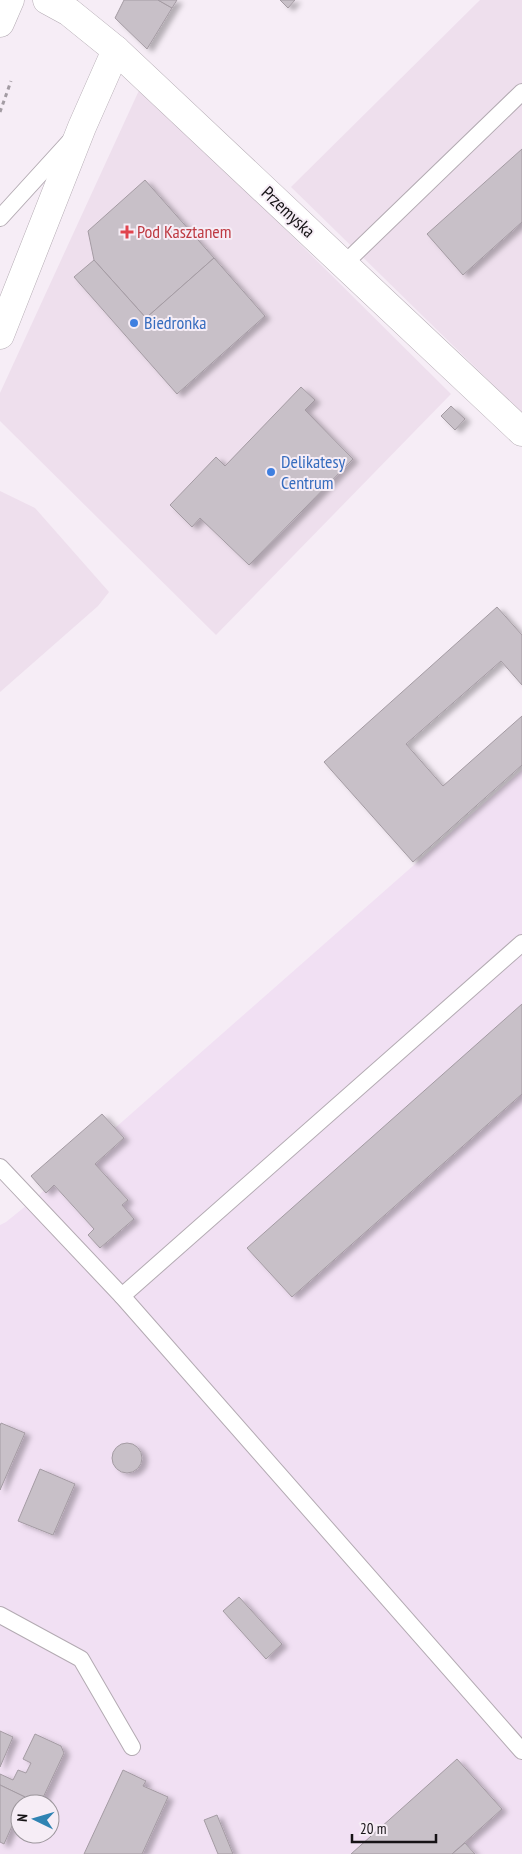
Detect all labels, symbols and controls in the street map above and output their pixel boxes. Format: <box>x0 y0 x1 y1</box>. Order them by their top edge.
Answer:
street label: Przemyska <box>257 181 320 242</box>
place label: Pod Kasztanem <box>137 220 231 243</box>
marker: Pod Kasztanem <box>121 226 133 238</box>
place label: Biedronka <box>144 311 206 334</box>
marker: Biedronka <box>128 317 140 329</box>
place label: Delikatesy Centrum <box>281 450 345 494</box>
marker: Delikatesy Centrum <box>265 466 277 478</box>
north arrow <box>10 1794 60 1844</box>
scale bar <box>352 1812 436 1844</box>
text: N <box>13 1813 31 1822</box>
text: 20 m <box>360 1819 386 1838</box>

